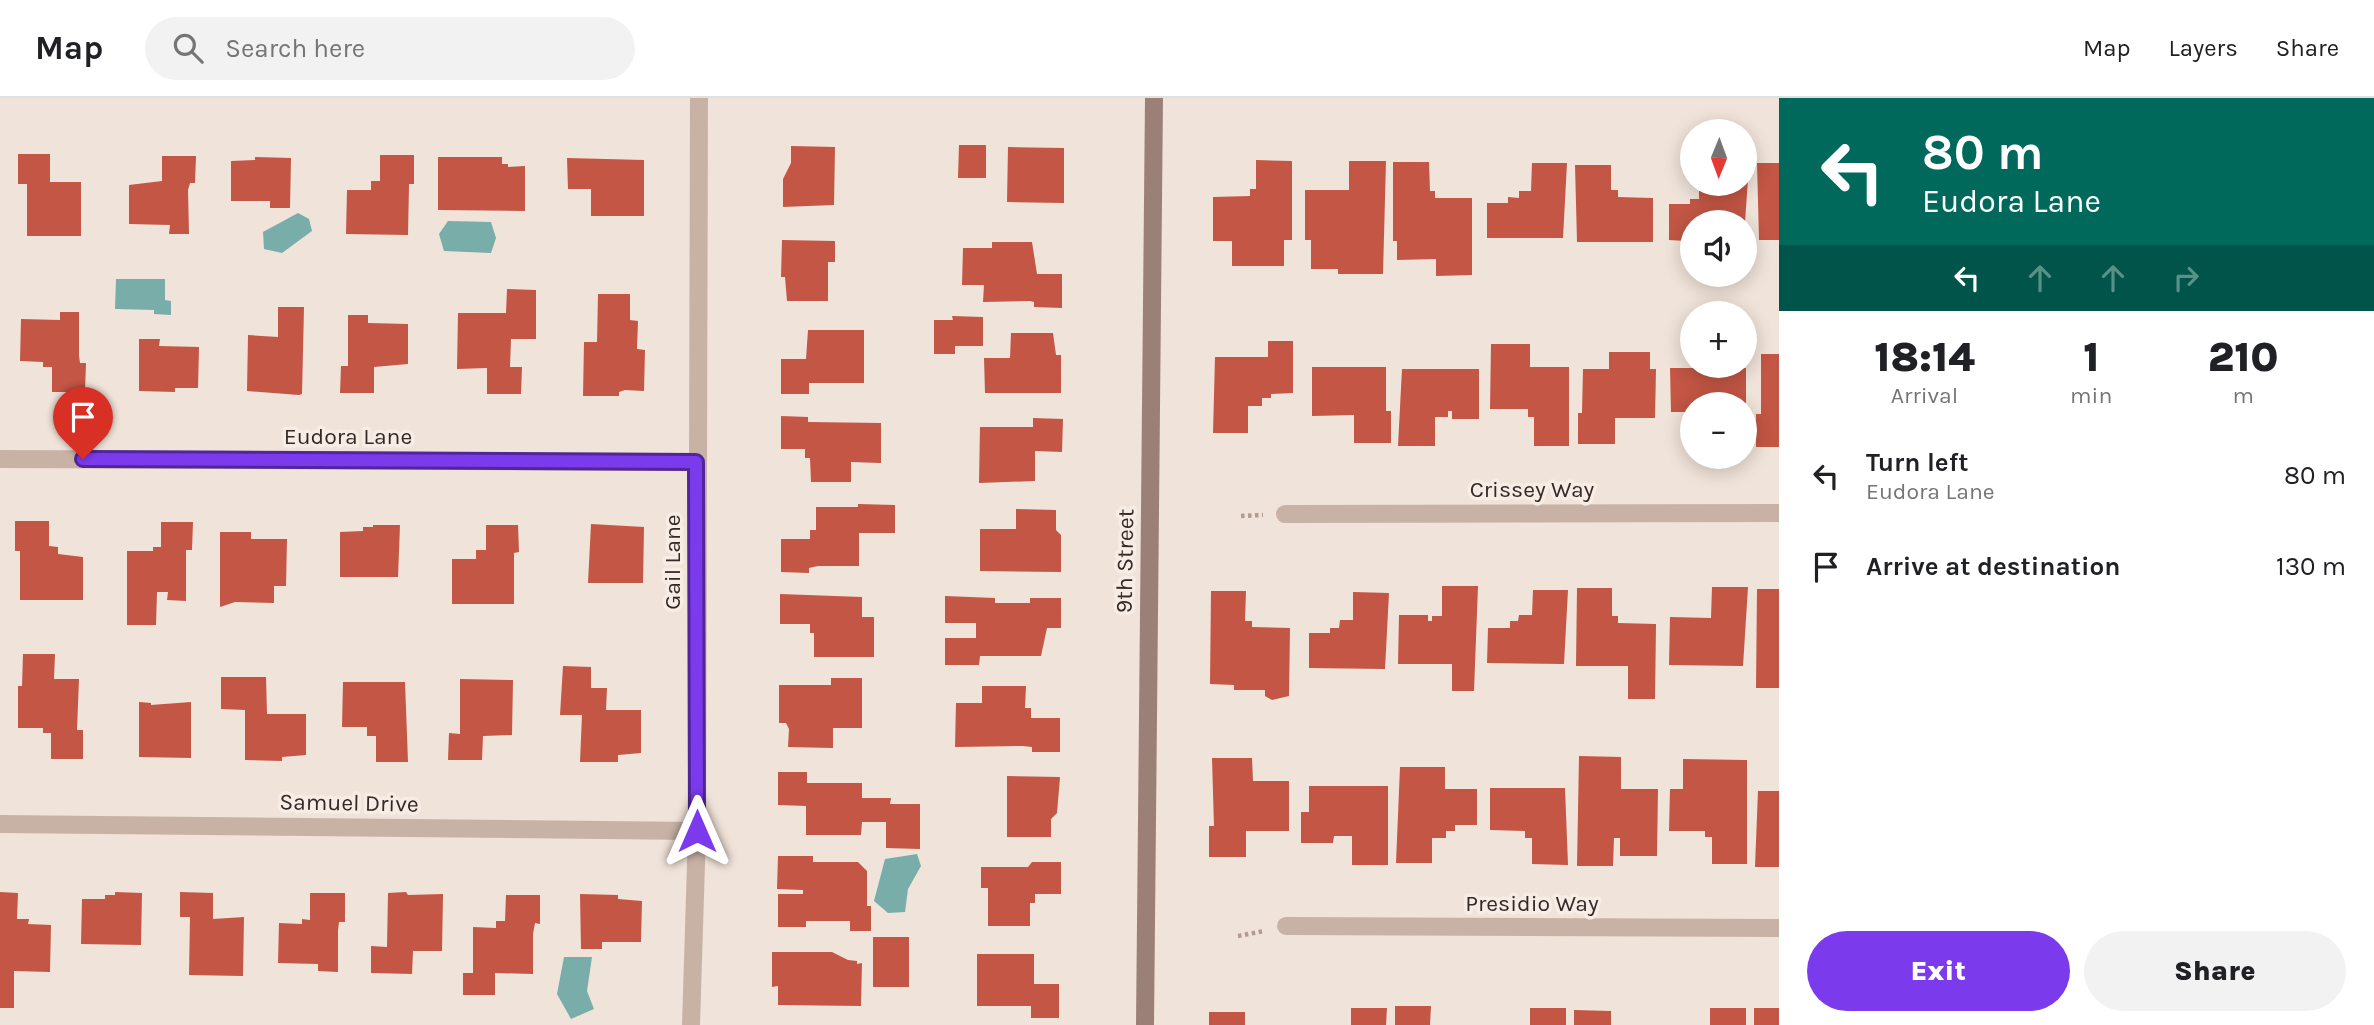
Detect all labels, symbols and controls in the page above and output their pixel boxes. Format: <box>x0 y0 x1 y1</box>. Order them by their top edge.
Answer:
search box <box>145 17 635 80</box>
text: Map <box>35 29 103 67</box>
icon: search <box>169 29 207 67</box>
text: Search here <box>225 33 365 64</box>
text: Map <box>2083 34 2131 62</box>
text: Layers <box>2169 34 2238 62</box>
text: Share <box>2276 34 2339 62</box>
north arrow <box>1680 119 1757 196</box>
map controls <box>1680 119 1757 469</box>
text: 80 m <box>1922 124 2044 181</box>
icon: left <box>1807 126 1898 217</box>
text: Eudora Lane <box>1922 183 2101 220</box>
button: sound <box>1680 210 1757 287</box>
icon: left <box>1948 259 1986 297</box>
icon: ahead <box>2021 259 2059 297</box>
icon: ahead <box>2094 259 2132 297</box>
icon: right <box>2167 259 2205 297</box>
button: + <box>1680 301 1757 378</box>
text: 18:14 <box>1874 332 1975 382</box>
text: 1 <box>2083 332 2099 382</box>
text: 210 <box>2208 332 2279 382</box>
text: Arrival <box>1891 382 1958 409</box>
text: min <box>2070 382 2112 409</box>
text: m <box>2232 382 2254 409</box>
pin <box>53 387 113 459</box>
button: − <box>1680 392 1757 469</box>
icon: arrive <box>64 398 102 436</box>
street label: Eudora Lane <box>284 423 412 450</box>
text: Turn left <box>1866 447 1968 478</box>
icon: left <box>1807 457 1845 495</box>
text: 80 m <box>2284 460 2346 491</box>
street label: Crissey Way <box>1470 476 1595 503</box>
text: Eudora Lane <box>1866 478 1995 505</box>
street label: 9th Street <box>1111 508 1139 613</box>
street label: Gail Lane <box>659 514 686 610</box>
icon: arrive <box>1807 548 1845 586</box>
text: Arrive at destination <box>1866 551 2120 582</box>
text: 130 m <box>2276 551 2346 582</box>
street label: Samuel Drive <box>279 788 419 818</box>
position arrow <box>660 794 734 868</box>
street label: Presidio Way <box>1465 890 1599 917</box>
button: Exit <box>1807 931 2070 1011</box>
button: Share <box>2084 931 2346 1011</box>

